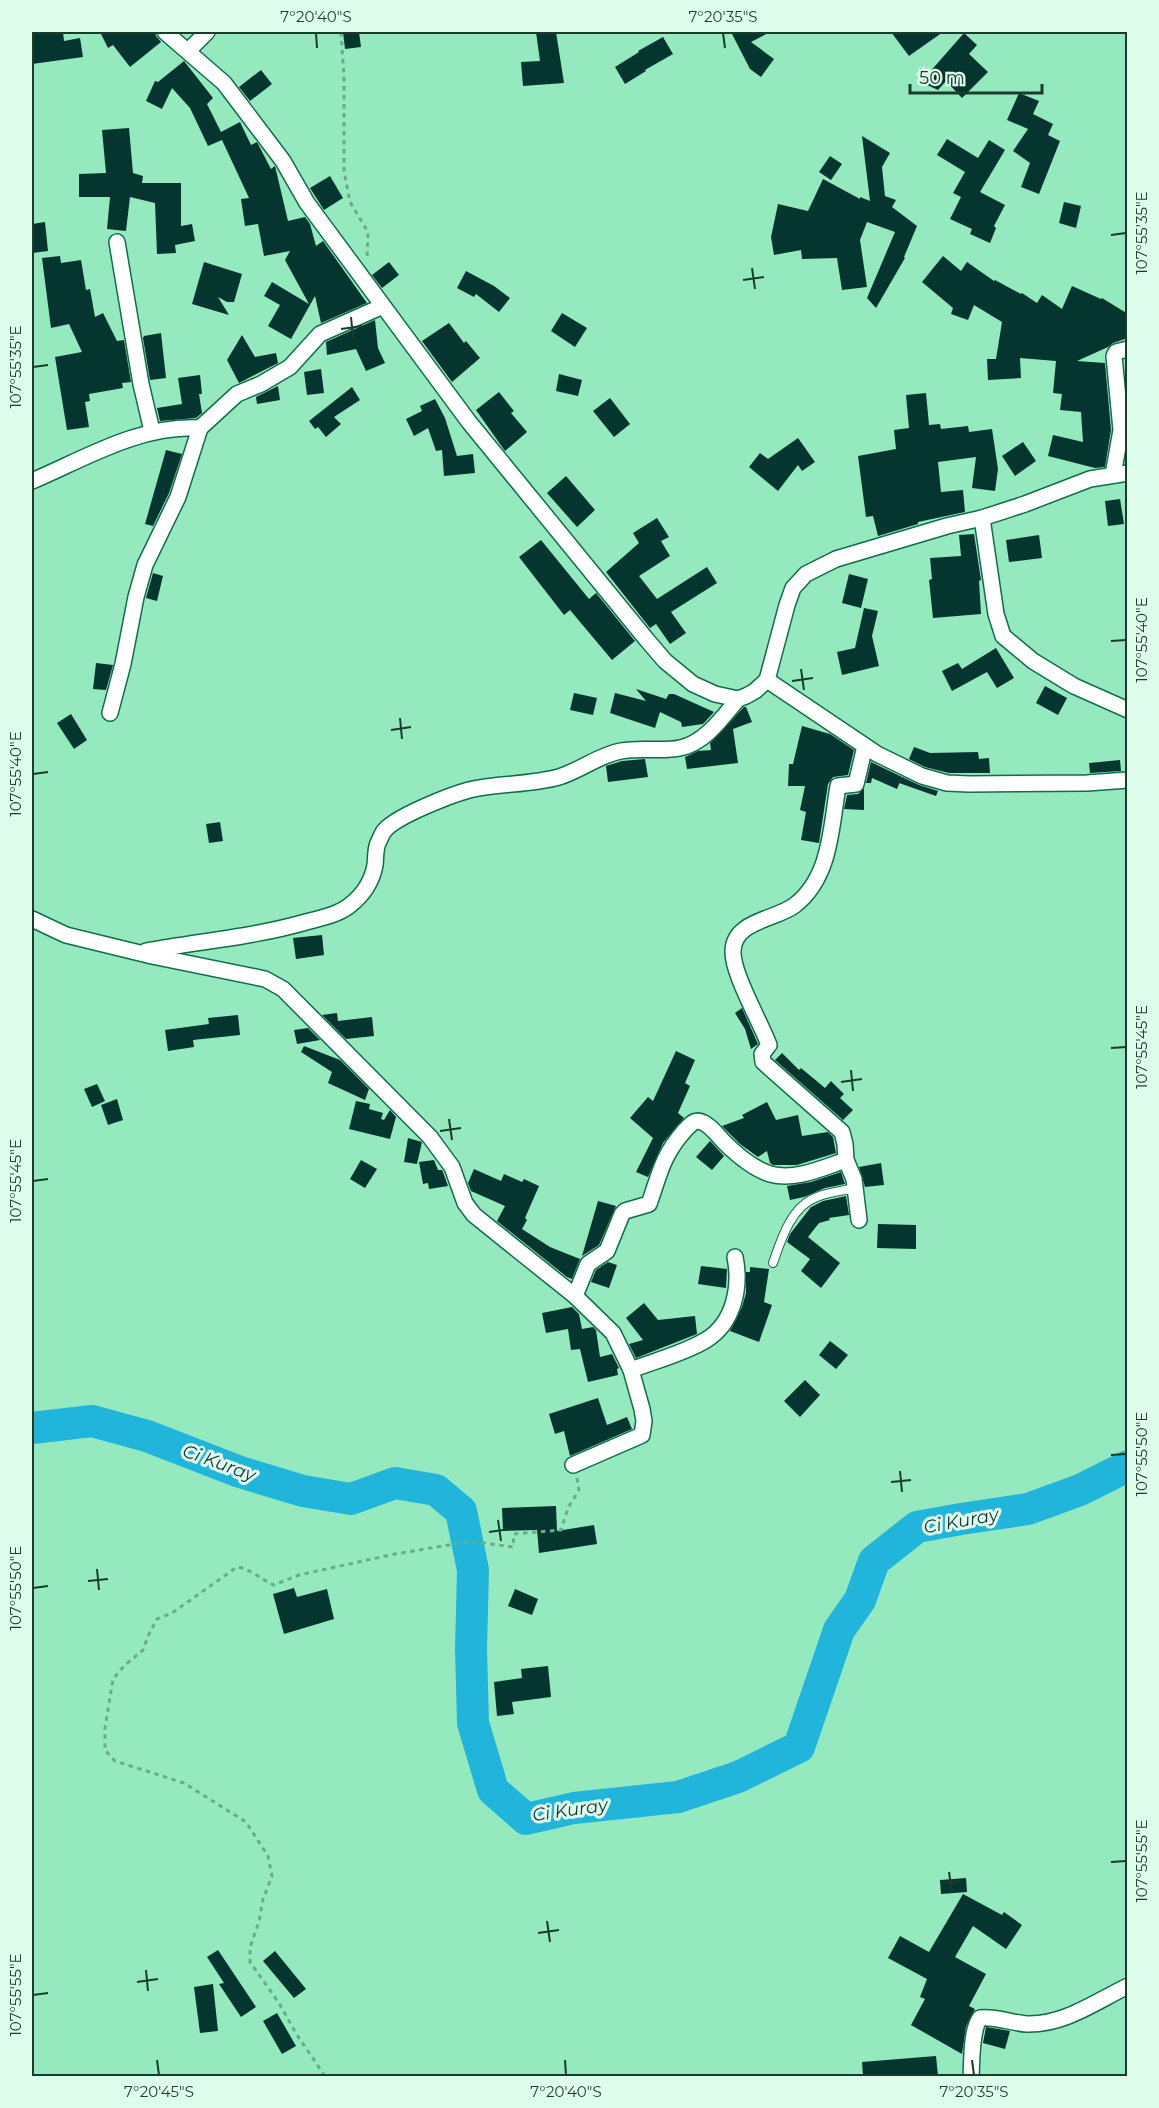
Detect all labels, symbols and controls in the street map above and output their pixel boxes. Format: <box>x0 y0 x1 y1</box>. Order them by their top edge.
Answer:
text: 7°20'40"S <box>280 7 352 26</box>
text: 7°20'35"S <box>688 7 758 26</box>
scale bar <box>910 57 1042 95</box>
text: 50 m <box>919 67 965 89</box>
text: 107°55'35"E <box>1132 191 1151 275</box>
text: 107°55'35"E <box>6 325 25 409</box>
text: 107°55'40"E <box>1132 597 1151 683</box>
text: 107°55'40"E <box>6 731 25 817</box>
text: 107°55'45"E <box>1132 1005 1151 1089</box>
text: 107°55'45"E <box>6 1139 25 1223</box>
text: 107°55'50"E <box>1132 1412 1151 1496</box>
water label: Ci Kuray <box>180 1440 260 1487</box>
water label: Ci Kuray <box>922 1503 1002 1538</box>
text: 107°55'50"E <box>6 1546 25 1630</box>
water label: Ci Kuray <box>531 1794 610 1826</box>
text: 107°55'55"E <box>1132 1819 1151 1903</box>
text: 107°55'55"E <box>6 1953 25 2037</box>
text: 7°20'45"S <box>124 2082 194 2101</box>
text: 7°20'40"S <box>530 2082 602 2101</box>
text: 7°20'35"S <box>939 2082 1009 2101</box>

